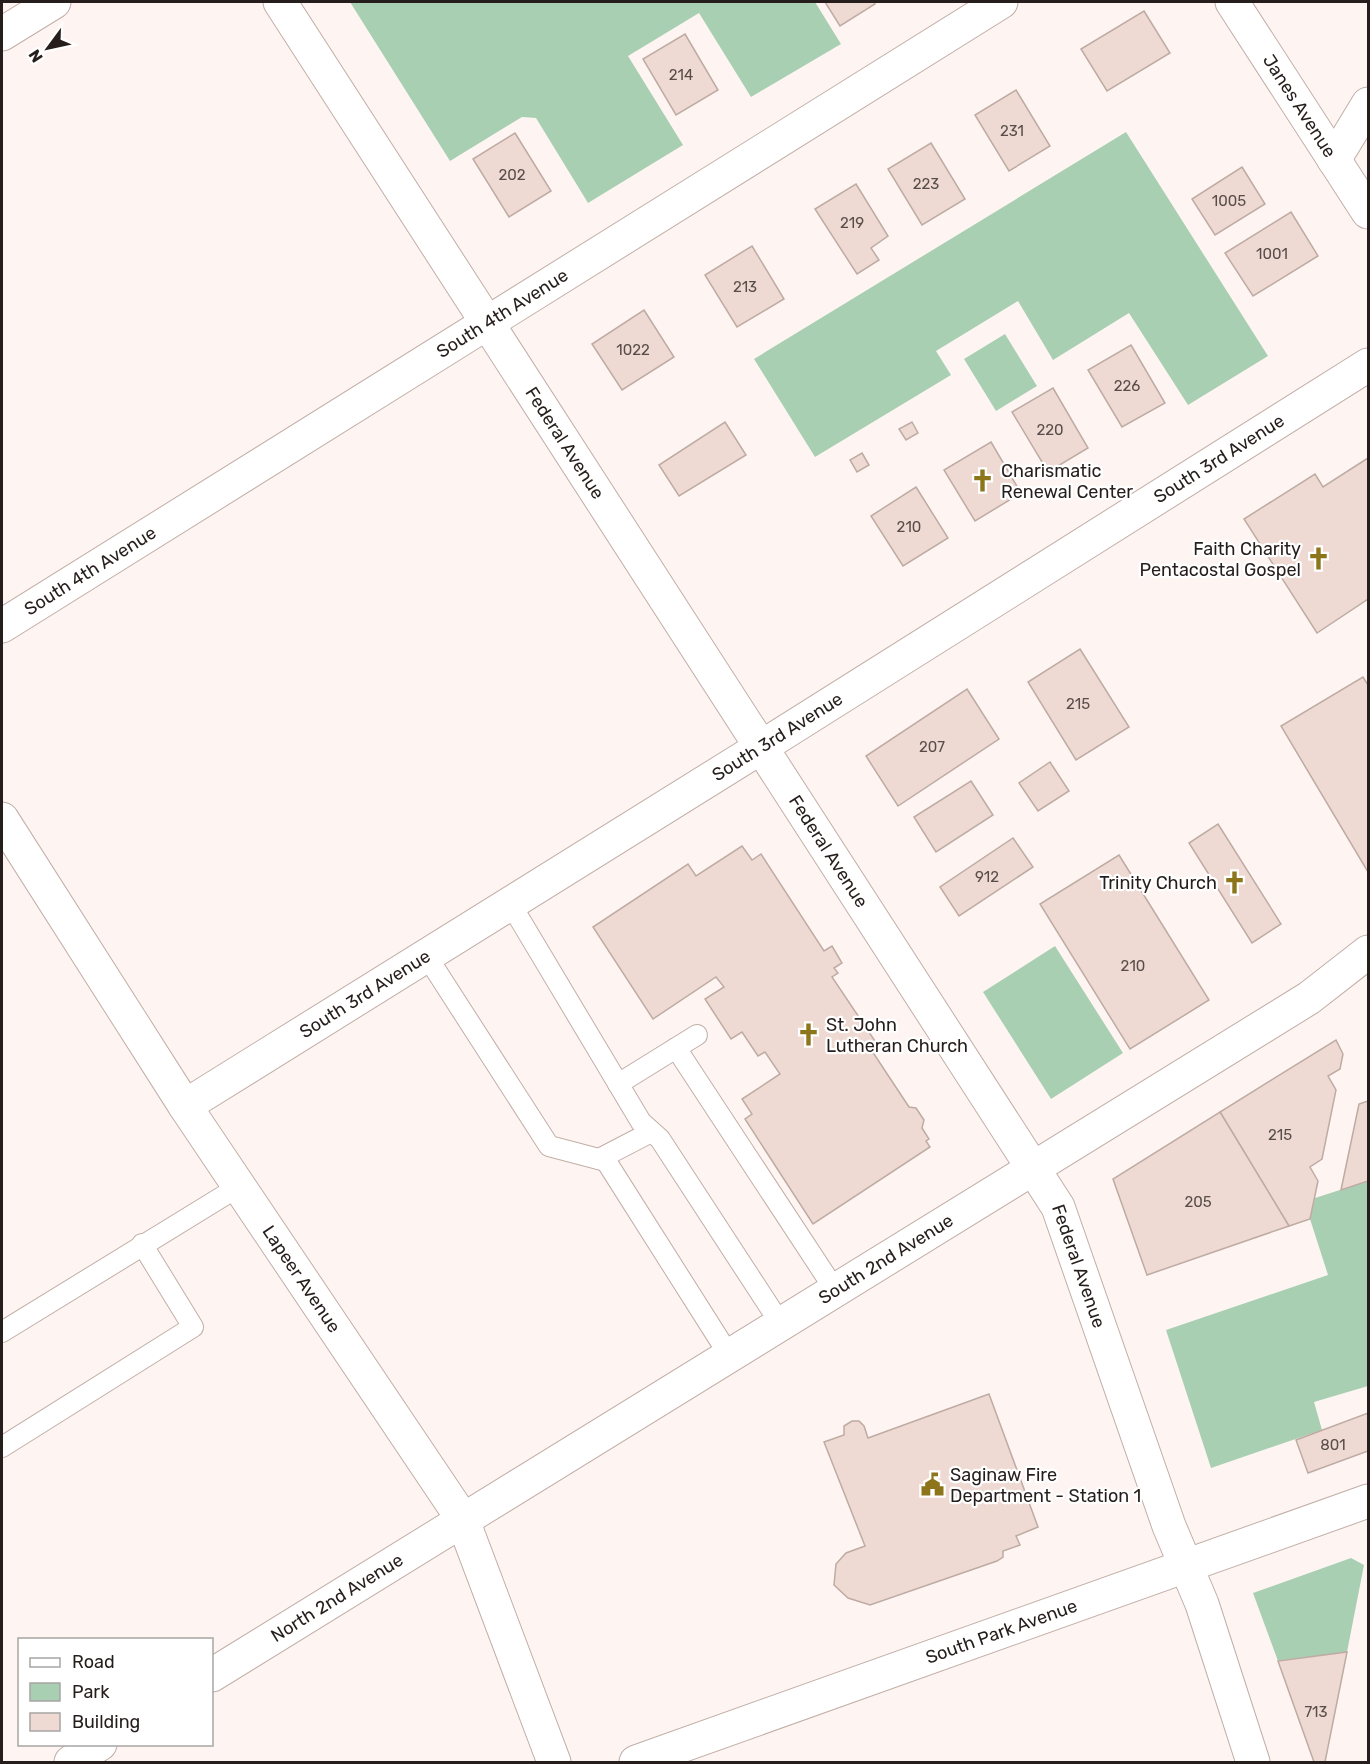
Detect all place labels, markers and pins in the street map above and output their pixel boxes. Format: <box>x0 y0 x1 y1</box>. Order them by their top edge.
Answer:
place label: Charismatic Renewal Center <box>1001 460 1133 503</box>
church icon: Charismatic Renewal Center <box>970 468 996 494</box>
place label: Faith Charity Pentacostal Gospel <box>1140 538 1301 581</box>
church icon: Faith Charity Pentacostal Gospel <box>1306 546 1332 572</box>
church icon: Trinity Church <box>1222 870 1248 896</box>
place label: Trinity Church <box>1099 872 1217 894</box>
place label: St. John Lutheran Church <box>826 1014 968 1057</box>
church icon: St. John Lutheran Church <box>795 1022 821 1048</box>
place label: Saginaw Fire Department - Station 1 <box>950 1464 1141 1507</box>
public building icon: Saginaw Fire Department - Station 1 <box>919 1472 945 1498</box>

